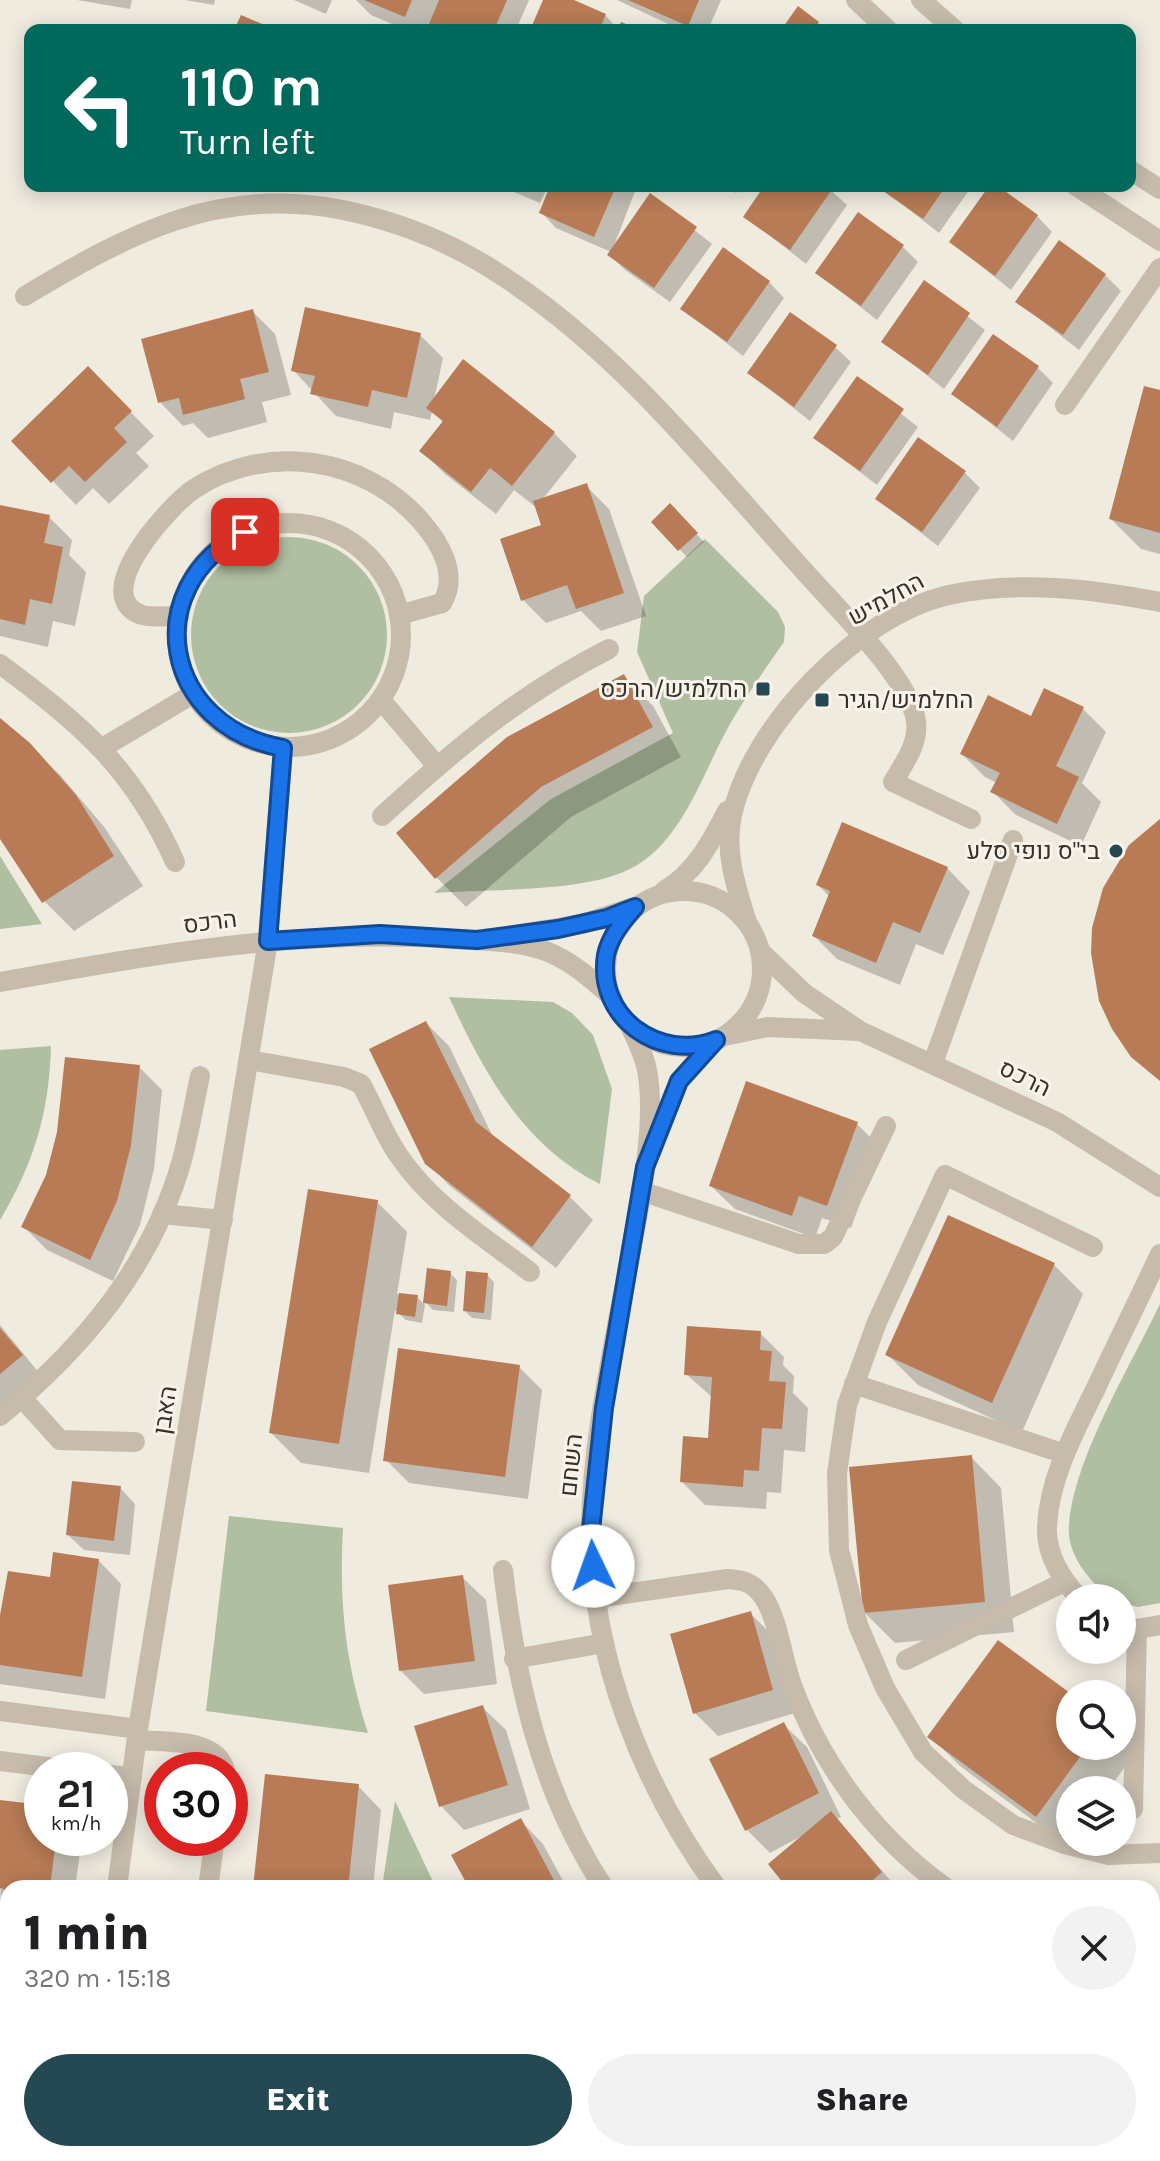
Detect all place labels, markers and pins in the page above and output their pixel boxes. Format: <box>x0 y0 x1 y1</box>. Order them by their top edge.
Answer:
pin <box>211 498 279 566</box>
place label: החלמיש/הרכס <box>600 675 747 703</box>
marker: החלמיש/הרכס <box>754 680 772 698</box>
place label: החלמיש/הגיר <box>838 686 973 714</box>
marker: החלמיש/הגיר <box>813 691 831 709</box>
place label: בי"ס נופי סלע <box>967 837 1100 865</box>
marker: בי"ס נופי סלע <box>1107 842 1125 860</box>

